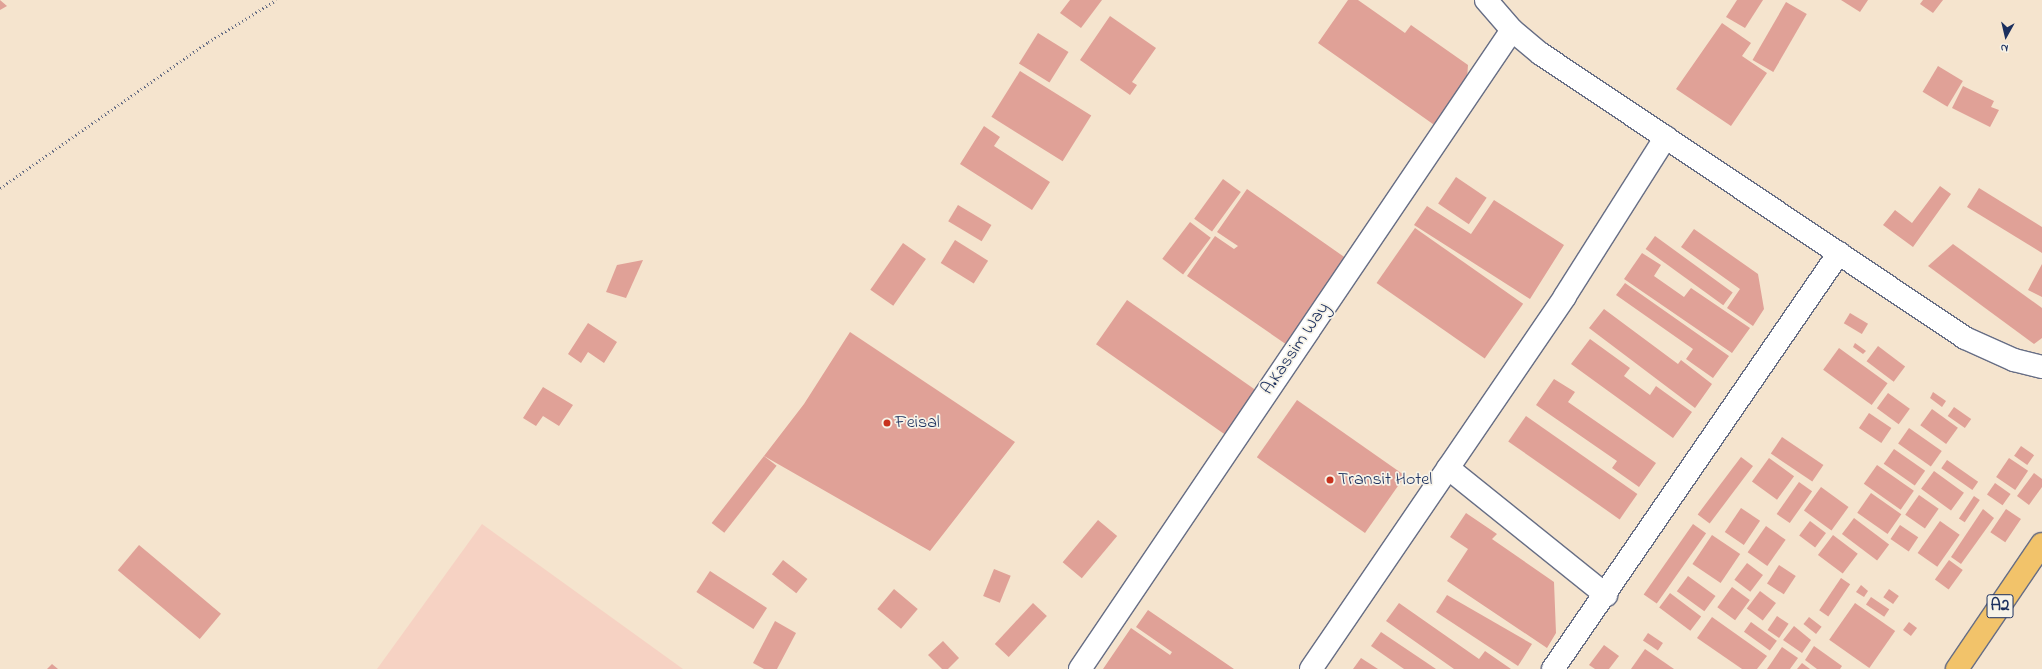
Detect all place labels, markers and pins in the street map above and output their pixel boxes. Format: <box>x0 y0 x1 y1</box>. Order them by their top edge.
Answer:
place label: Feisal <box>895 412 940 434</box>
marker: Feisal <box>882 418 892 428</box>
place label: Transit Hotel <box>1338 469 1432 491</box>
marker: Transit Hotel <box>1325 475 1335 485</box>

